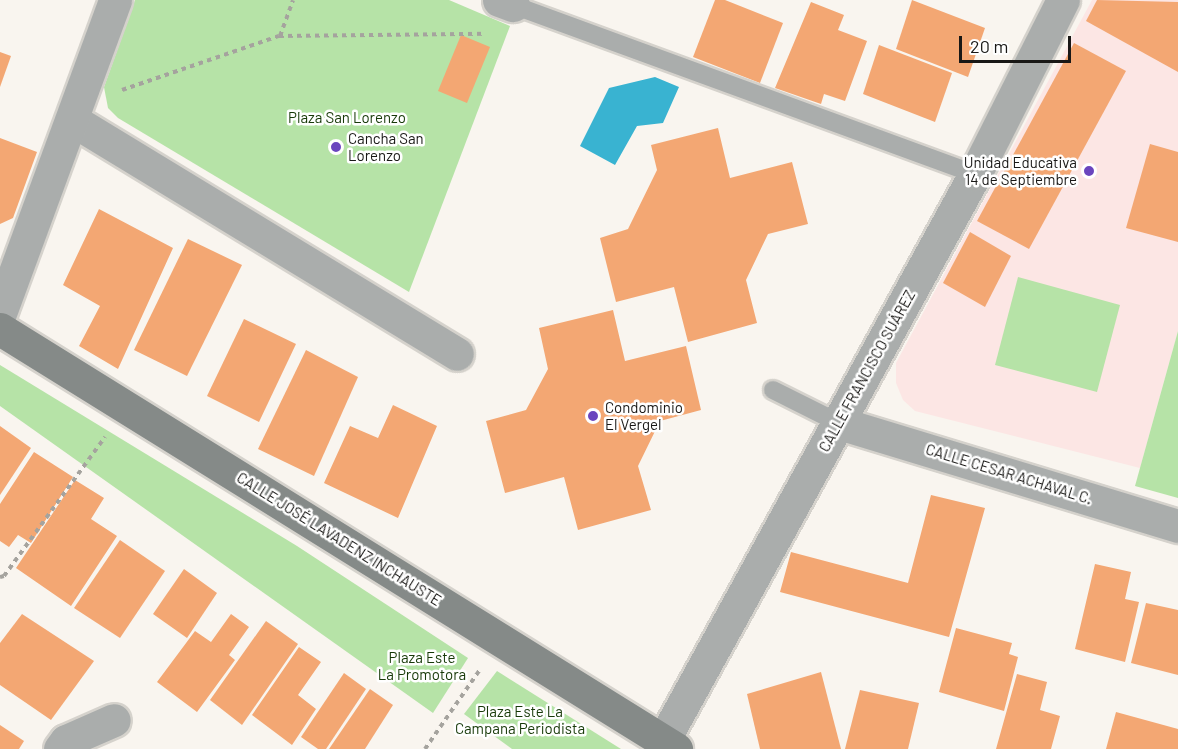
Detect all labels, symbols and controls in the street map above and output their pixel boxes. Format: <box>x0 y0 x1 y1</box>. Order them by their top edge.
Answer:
scale bar <box>962 24 1074 62</box>
text: 20 m <box>970 35 1008 57</box>
park label: Plaza San Lorenzo <box>288 109 406 127</box>
place label: Cancha San Lorenzo <box>348 129 424 164</box>
marker: Cancha San Lorenzo <box>329 140 343 154</box>
place label: Unidad Educativa 14 de Septiembre <box>964 153 1077 188</box>
marker: Unidad Educativa 14 de Septiembre <box>1082 164 1096 178</box>
street label: CALLE FRANCISCO SUÁREZ <box>815 287 919 455</box>
place label: Condominio El Vergel <box>605 398 683 433</box>
marker: Condominio El Vergel <box>586 409 600 423</box>
street label: CALLE CESAR ACHAVAL C. <box>924 440 1094 508</box>
street label: CALLE JOSÉ LAVADENZ INCHAUSTE <box>234 468 444 610</box>
park label: Plaza Este La Promotora <box>378 648 466 683</box>
park label: Plaza Este La Campana Periodista <box>455 702 585 737</box>

